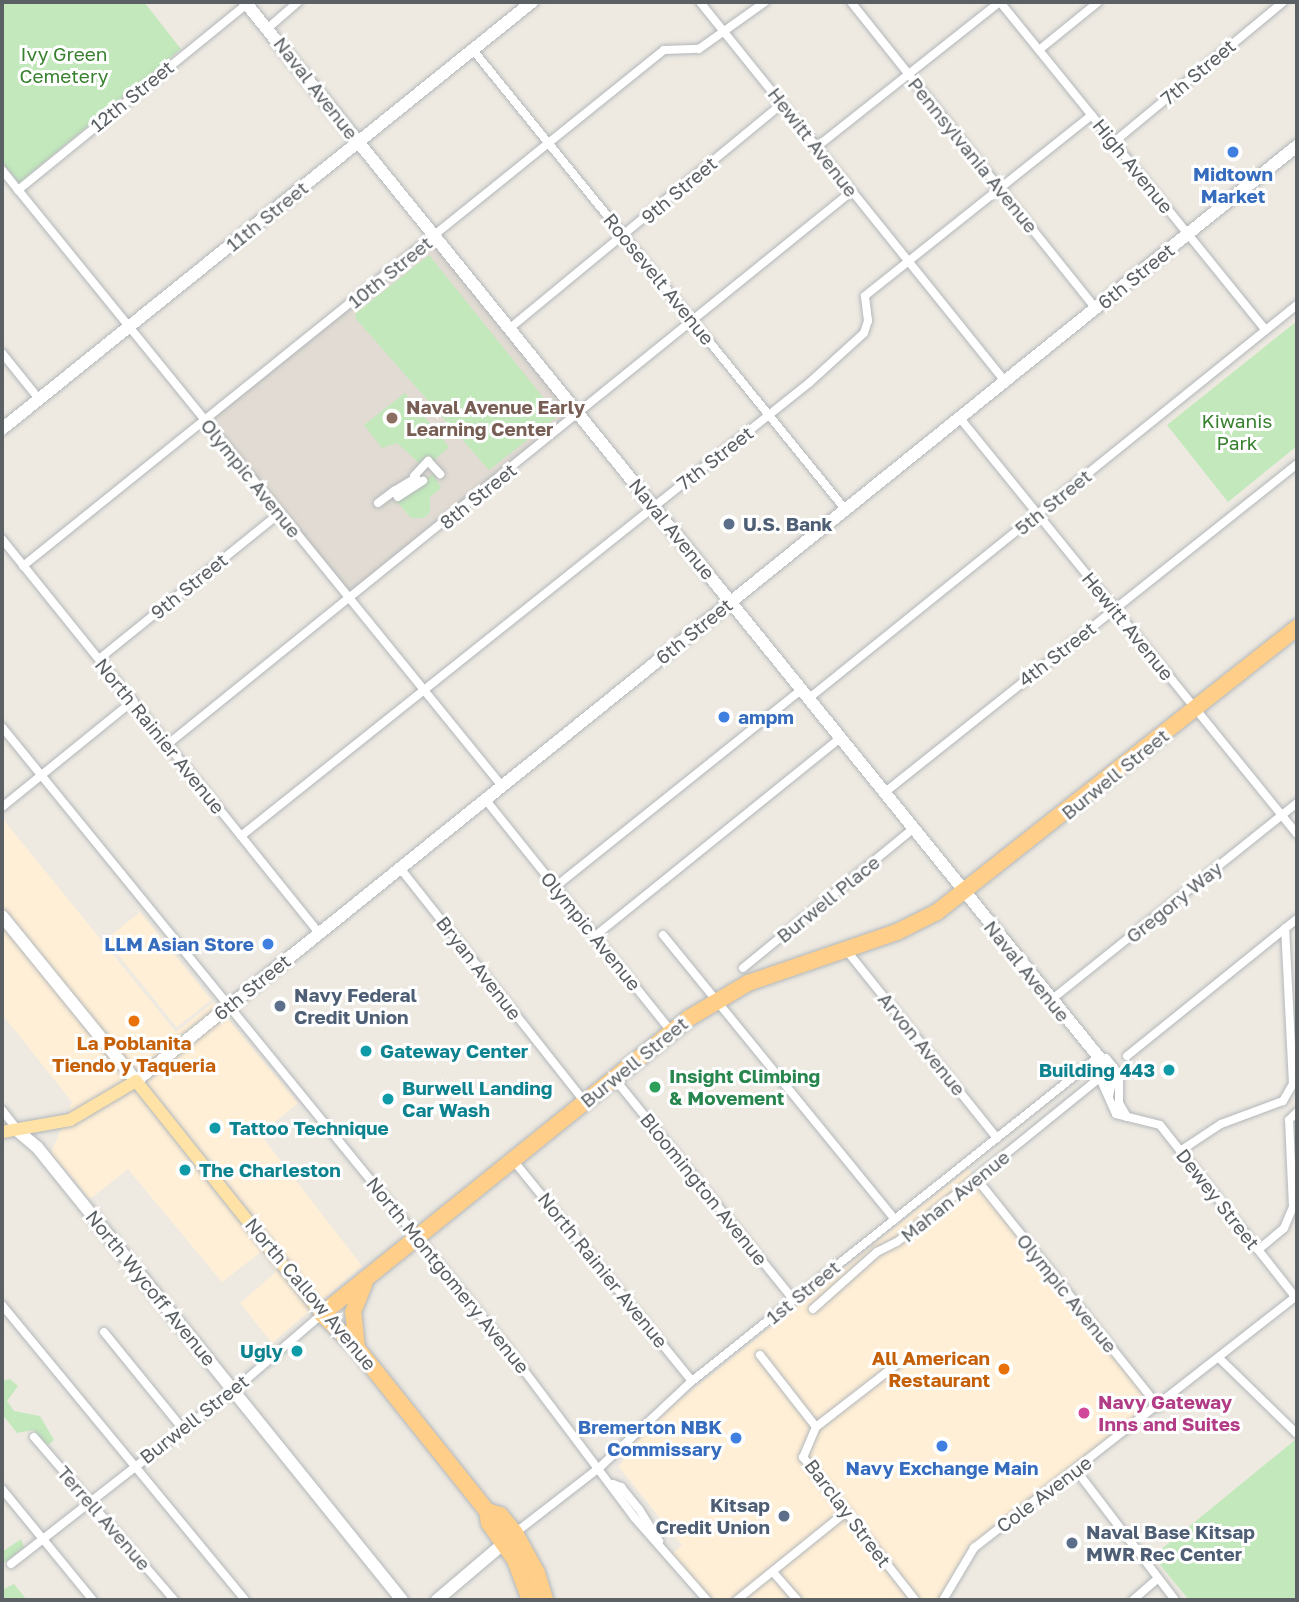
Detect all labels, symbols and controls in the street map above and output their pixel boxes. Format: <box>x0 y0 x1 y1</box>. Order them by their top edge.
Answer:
street label: Naval Avenue <box>269 32 363 144</box>
street label: 7th Street <box>1156 34 1240 110</box>
park label: Ivy Green Cemetery <box>19 43 109 87</box>
street label: 12th Street <box>86 56 178 136</box>
street label: Pennsylvania Avenue <box>903 73 1043 237</box>
street label: Hewitt Avenue <box>763 83 863 201</box>
street label: High Avenue <box>1088 114 1178 218</box>
marker: Midtown Market <box>1225 144 1241 160</box>
street label: 9th Street <box>637 152 721 228</box>
place label: Midtown Market <box>1193 163 1273 207</box>
street label: 11th Street <box>221 176 313 256</box>
street label: Roosevelt Avenue <box>599 209 719 349</box>
street label: 10th Street <box>343 231 437 313</box>
street label: 6th Street <box>1093 238 1179 314</box>
place label: Naval Avenue Early Learning Center <box>406 396 585 440</box>
marker: Naval Avenue Early Learning Center <box>384 410 400 426</box>
park label: Kiwanis Park <box>1202 410 1272 454</box>
street label: Olympic Avenue <box>196 414 306 542</box>
street label: 7th Street <box>672 421 758 495</box>
street label: 8th Street <box>435 458 521 534</box>
street label: 5th Street <box>1010 464 1096 540</box>
street label: Naval Avenue <box>624 474 720 584</box>
place label: U.S. Bank <box>743 513 833 535</box>
marker: U.S. Bank <box>721 516 737 532</box>
street label: 9th Street <box>146 548 232 624</box>
street label: Hewitt Avenue <box>1077 567 1179 685</box>
street label: 6th Street <box>651 593 737 669</box>
street label: 4th Street <box>1014 617 1100 691</box>
street label: North Rainier Avenue <box>90 654 230 818</box>
place label: ampm <box>738 706 794 728</box>
marker: ampm <box>716 709 732 725</box>
street label: Burwell Street <box>1057 724 1173 824</box>
street label: Burwell Place <box>772 851 884 947</box>
street label: Gregory Way <box>1122 856 1226 948</box>
street label: Olympic Avenue <box>536 867 646 995</box>
street label: Bryan Avenue <box>432 912 526 1024</box>
street label: Naval Avenue <box>979 916 1075 1026</box>
place label: LLM Asian Store <box>104 933 254 955</box>
marker: LLM Asian Store <box>260 936 276 952</box>
street label: 6th Street <box>209 949 295 1025</box>
place label: Navy Federal Credit Union <box>294 984 417 1028</box>
street label: Arvon Avenue <box>874 988 970 1100</box>
marker: Navy Federal Credit Union <box>272 998 288 1014</box>
street label: Burwell Street <box>576 1012 692 1112</box>
marker: La Poblanita Tiendo y Taqueria <box>126 1013 142 1029</box>
place label: La Poblanita Tiendo y Taqueria <box>52 1032 216 1076</box>
place label: Gateway Center <box>380 1040 528 1062</box>
marker: Gateway Center <box>358 1043 374 1059</box>
place label: Building 443 <box>1039 1059 1155 1081</box>
marker: Building 443 <box>1161 1062 1177 1078</box>
place label: Insight Climbing & Movement <box>669 1065 820 1109</box>
place label: Burwell Landing Car Wash <box>402 1077 552 1121</box>
marker: Insight Climbing & Movement <box>647 1079 663 1095</box>
marker: Burwell Landing Car Wash <box>380 1091 396 1107</box>
street label: Bloomington Avenue <box>636 1108 772 1270</box>
place label: Tattoo Technique <box>229 1117 389 1139</box>
marker: Tattoo Technique <box>207 1120 223 1136</box>
street label: Dewey Street <box>1172 1144 1264 1254</box>
street label: Mahan Avenue <box>896 1145 1014 1247</box>
place label: The Charleston <box>199 1159 341 1181</box>
marker: The Charleston <box>177 1162 193 1178</box>
street label: North Montgomery Avenue <box>362 1172 534 1378</box>
street label: North Rainier Avenue <box>533 1188 673 1352</box>
street label: North Wycoff Avenue <box>81 1206 221 1370</box>
street label: North Callow Avenue <box>241 1213 381 1375</box>
street label: Olympic Avenue <box>1012 1229 1122 1357</box>
street label: 1st Street <box>762 1255 844 1329</box>
place label: Ugly <box>240 1340 283 1362</box>
marker: Ugly <box>289 1343 305 1359</box>
place label: All American Restaurant <box>872 1347 990 1391</box>
marker: All American Restaurant <box>996 1361 1012 1377</box>
street label: Burwell Street <box>135 1370 253 1468</box>
place label: Navy Gateway Inns and Suites <box>1098 1391 1240 1435</box>
marker: Navy Gateway Inns and Suites <box>1076 1405 1092 1421</box>
place label: Bremerton NBK Commissary <box>578 1416 722 1460</box>
marker: Bremerton NBK Commissary <box>728 1430 744 1446</box>
marker: Navy Exchange Main <box>934 1438 950 1454</box>
street label: Cole Avenue <box>992 1451 1096 1537</box>
street label: Barclay Street <box>800 1455 896 1571</box>
place label: Navy Exchange Main <box>846 1457 1038 1479</box>
street label: Terrell Avenue <box>53 1461 155 1575</box>
place label: Kitsap Credit Union <box>655 1494 770 1538</box>
marker: Kitsap Credit Union <box>776 1508 792 1524</box>
place label: Naval Base Kitsap MWR Rec Center <box>1086 1521 1255 1565</box>
marker: Naval Base Kitsap MWR Rec Center <box>1064 1535 1080 1551</box>

